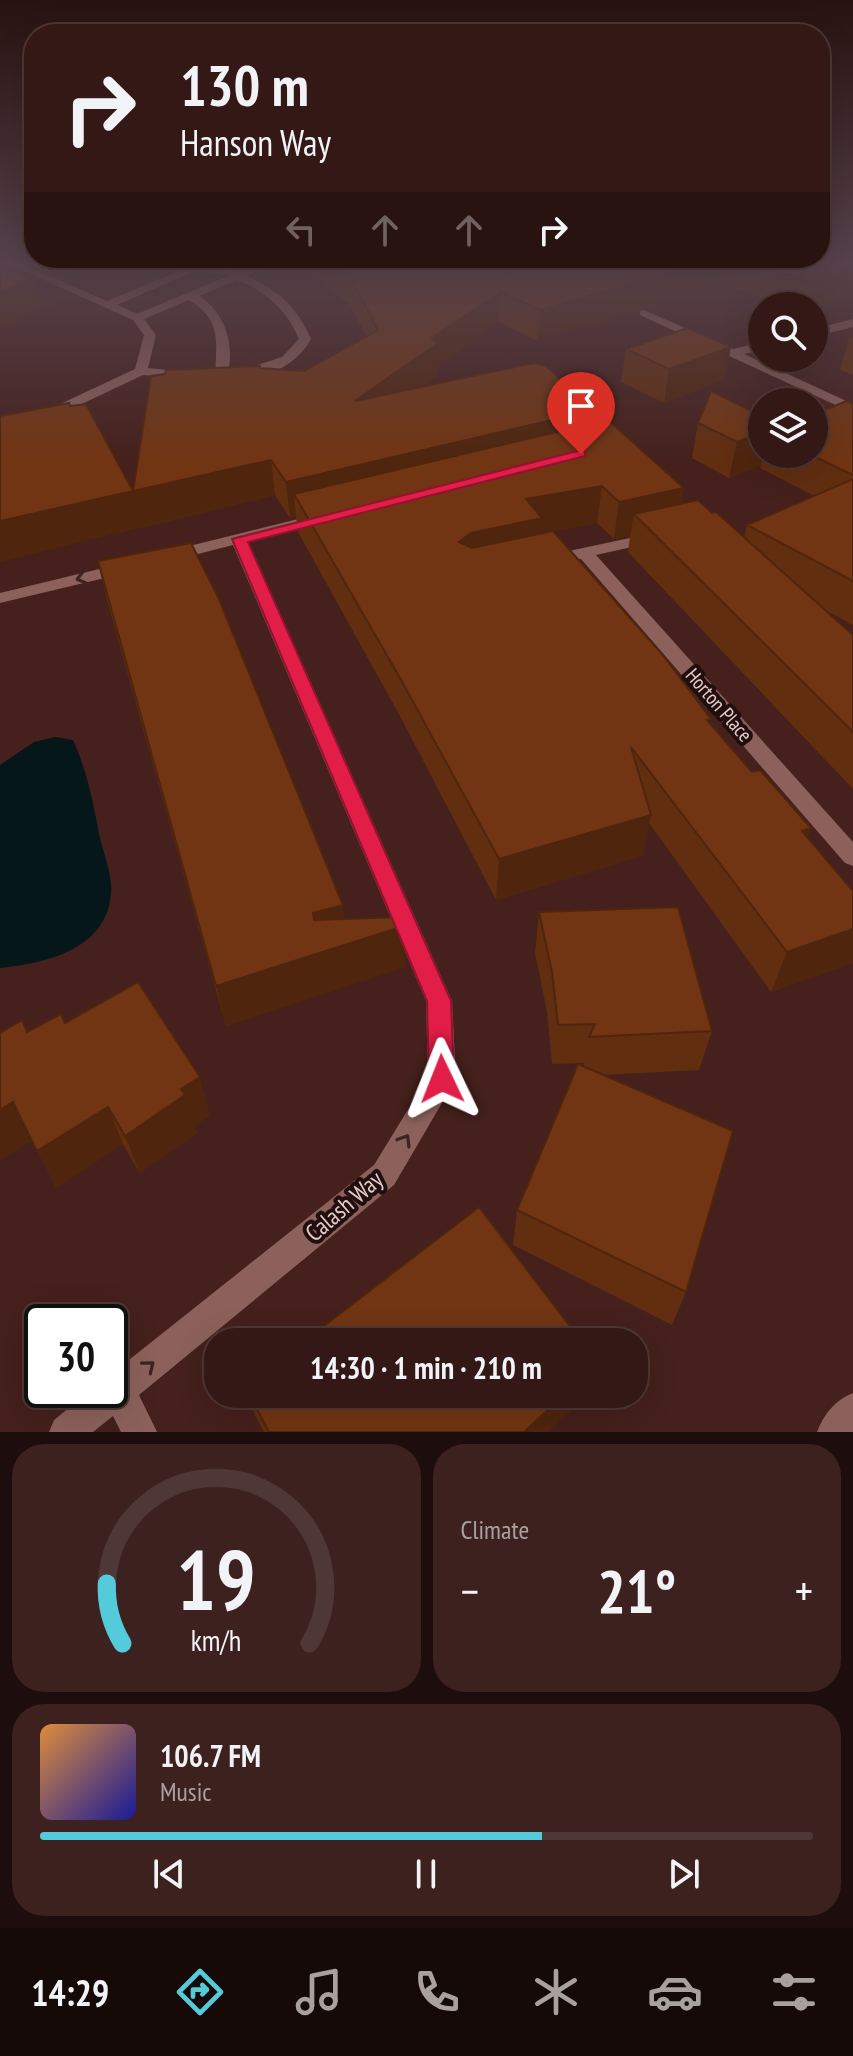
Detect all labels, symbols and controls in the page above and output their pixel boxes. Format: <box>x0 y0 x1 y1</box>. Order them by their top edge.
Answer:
text: 130 m <box>180 49 309 121</box>
icon: right <box>48 56 152 160</box>
text: Hanson Way <box>180 119 331 166</box>
icon: left <box>279 208 323 252</box>
icon: ahead <box>363 208 407 252</box>
icon: ahead <box>447 208 491 252</box>
icon: right <box>531 208 575 252</box>
map controls <box>748 292 828 468</box>
button: search <box>748 292 828 372</box>
pin <box>547 372 615 454</box>
icon: arrive <box>559 384 603 428</box>
button: layers <box>748 388 828 468</box>
one-way arrow <box>76 569 89 586</box>
street label: Horton Place <box>680 663 758 747</box>
position arrow <box>400 1037 484 1121</box>
one-way arrow <box>395 1134 411 1149</box>
street label: Calash Way <box>299 1164 389 1248</box>
speed limit sign: 30 <box>24 1304 128 1408</box>
text: 14:30 · 1 min · 210 m <box>310 1348 542 1387</box>
one-way arrow <box>140 1362 155 1376</box>
text: Climate <box>461 1513 529 1546</box>
text: 19 <box>176 1525 256 1633</box>
text: 21° <box>597 1552 676 1630</box>
text: − <box>461 1562 479 1619</box>
text: + <box>795 1562 813 1619</box>
text: km/h <box>191 1622 242 1659</box>
text: 106.7 FM <box>160 1736 261 1775</box>
text: Music <box>160 1775 212 1808</box>
icon: previous <box>147 1852 191 1896</box>
icon: pause <box>404 1852 448 1896</box>
icon: next <box>662 1852 706 1896</box>
icon: directions <box>172 1964 228 2020</box>
icon: music <box>291 1964 347 2020</box>
icon: phone <box>409 1964 465 2020</box>
icon: climate <box>528 1964 584 2020</box>
icon: car <box>647 1964 703 2020</box>
icon: filters <box>766 1964 822 2020</box>
text: 14:29 <box>31 1969 109 2016</box>

